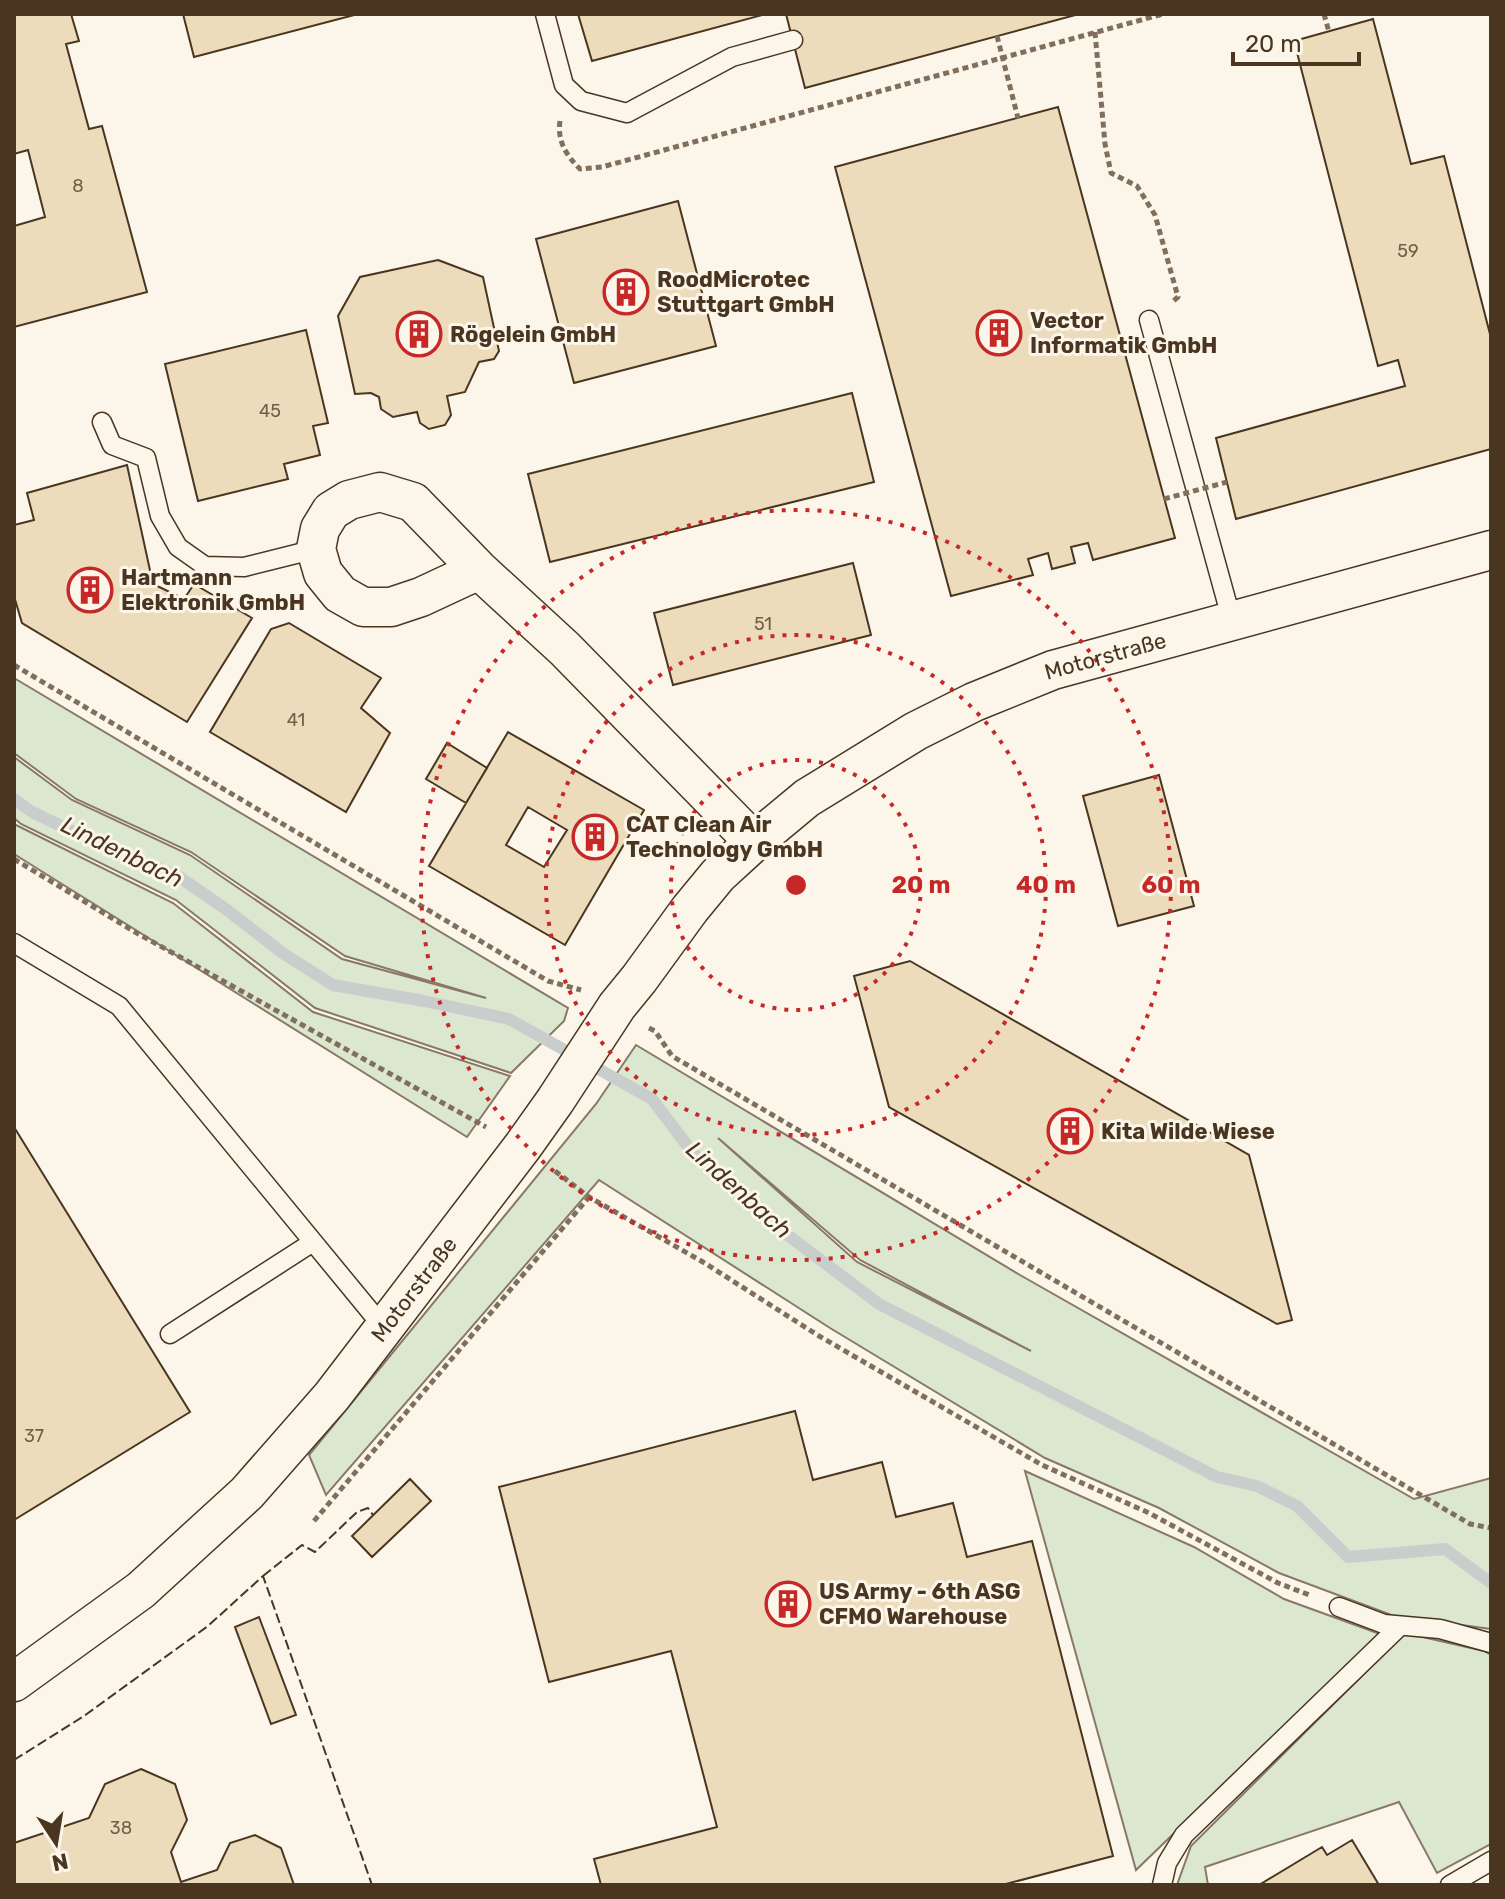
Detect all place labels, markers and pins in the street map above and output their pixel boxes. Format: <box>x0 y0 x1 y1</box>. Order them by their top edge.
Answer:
place label: RoodMicrotec Stuttgart GmbH <box>657 266 835 318</box>
building icon: RoodMicrotec Stuttgart GmbH <box>602 268 650 316</box>
place label: Vector Informatik GmbH <box>1030 307 1218 359</box>
building icon: Vector Informatik GmbH <box>975 309 1023 357</box>
building icon: Rögelein GmbH <box>395 310 443 358</box>
place label: Rögelein GmbH <box>450 321 616 348</box>
place label: Hartmann Elektronik GmbH <box>121 564 305 616</box>
building icon: Hartmann Elektronik GmbH <box>66 566 114 614</box>
place label: CAT Clean Air Technology GmbH <box>626 811 823 863</box>
building icon: CAT Clean Air Technology GmbH <box>571 813 619 861</box>
centre of rings <box>782 871 810 899</box>
building icon: Kita Wilde Wiese <box>1046 1107 1094 1155</box>
place label: Kita Wilde Wiese <box>1101 1118 1275 1145</box>
place label: US Army - 6th ASG CFMO Warehouse <box>819 1578 1021 1630</box>
building icon: US Army - 6th ASG CFMO Warehouse <box>764 1580 812 1628</box>

